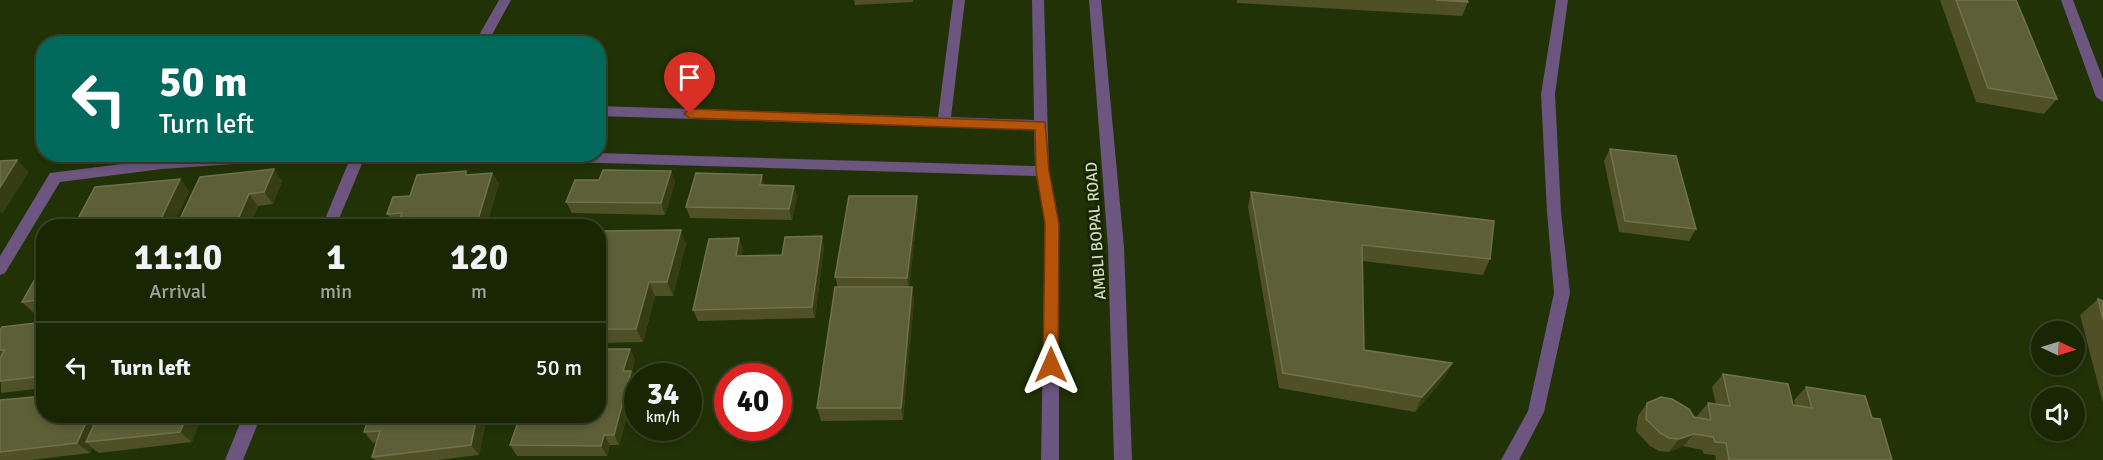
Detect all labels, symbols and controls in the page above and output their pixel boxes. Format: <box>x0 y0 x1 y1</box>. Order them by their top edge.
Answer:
pin <box>664 52 715 114</box>
text: 50 m <box>159 57 248 108</box>
icon: left <box>60 60 138 138</box>
icon: arrive <box>673 61 706 94</box>
text: Turn left <box>159 108 254 141</box>
street label: AMBLI BOPAL ROAD <box>1081 161 1111 301</box>
text: 11:10 <box>134 235 222 280</box>
text: 1 <box>326 235 346 280</box>
text: 120 <box>450 235 508 280</box>
text: Arrival <box>149 279 207 304</box>
text: min <box>320 279 352 304</box>
text: m <box>471 279 487 304</box>
north arrow <box>2031 321 2085 375</box>
map controls <box>2031 321 2085 441</box>
position arrow <box>1019 333 1083 397</box>
icon: left <box>60 351 93 384</box>
text: Turn left <box>111 354 191 381</box>
text: 50 m <box>536 354 582 381</box>
speed limit sign: 40 <box>714 363 792 441</box>
text: 34 <box>647 376 679 413</box>
button: sound <box>2031 387 2085 441</box>
text: km/h <box>646 408 680 426</box>

